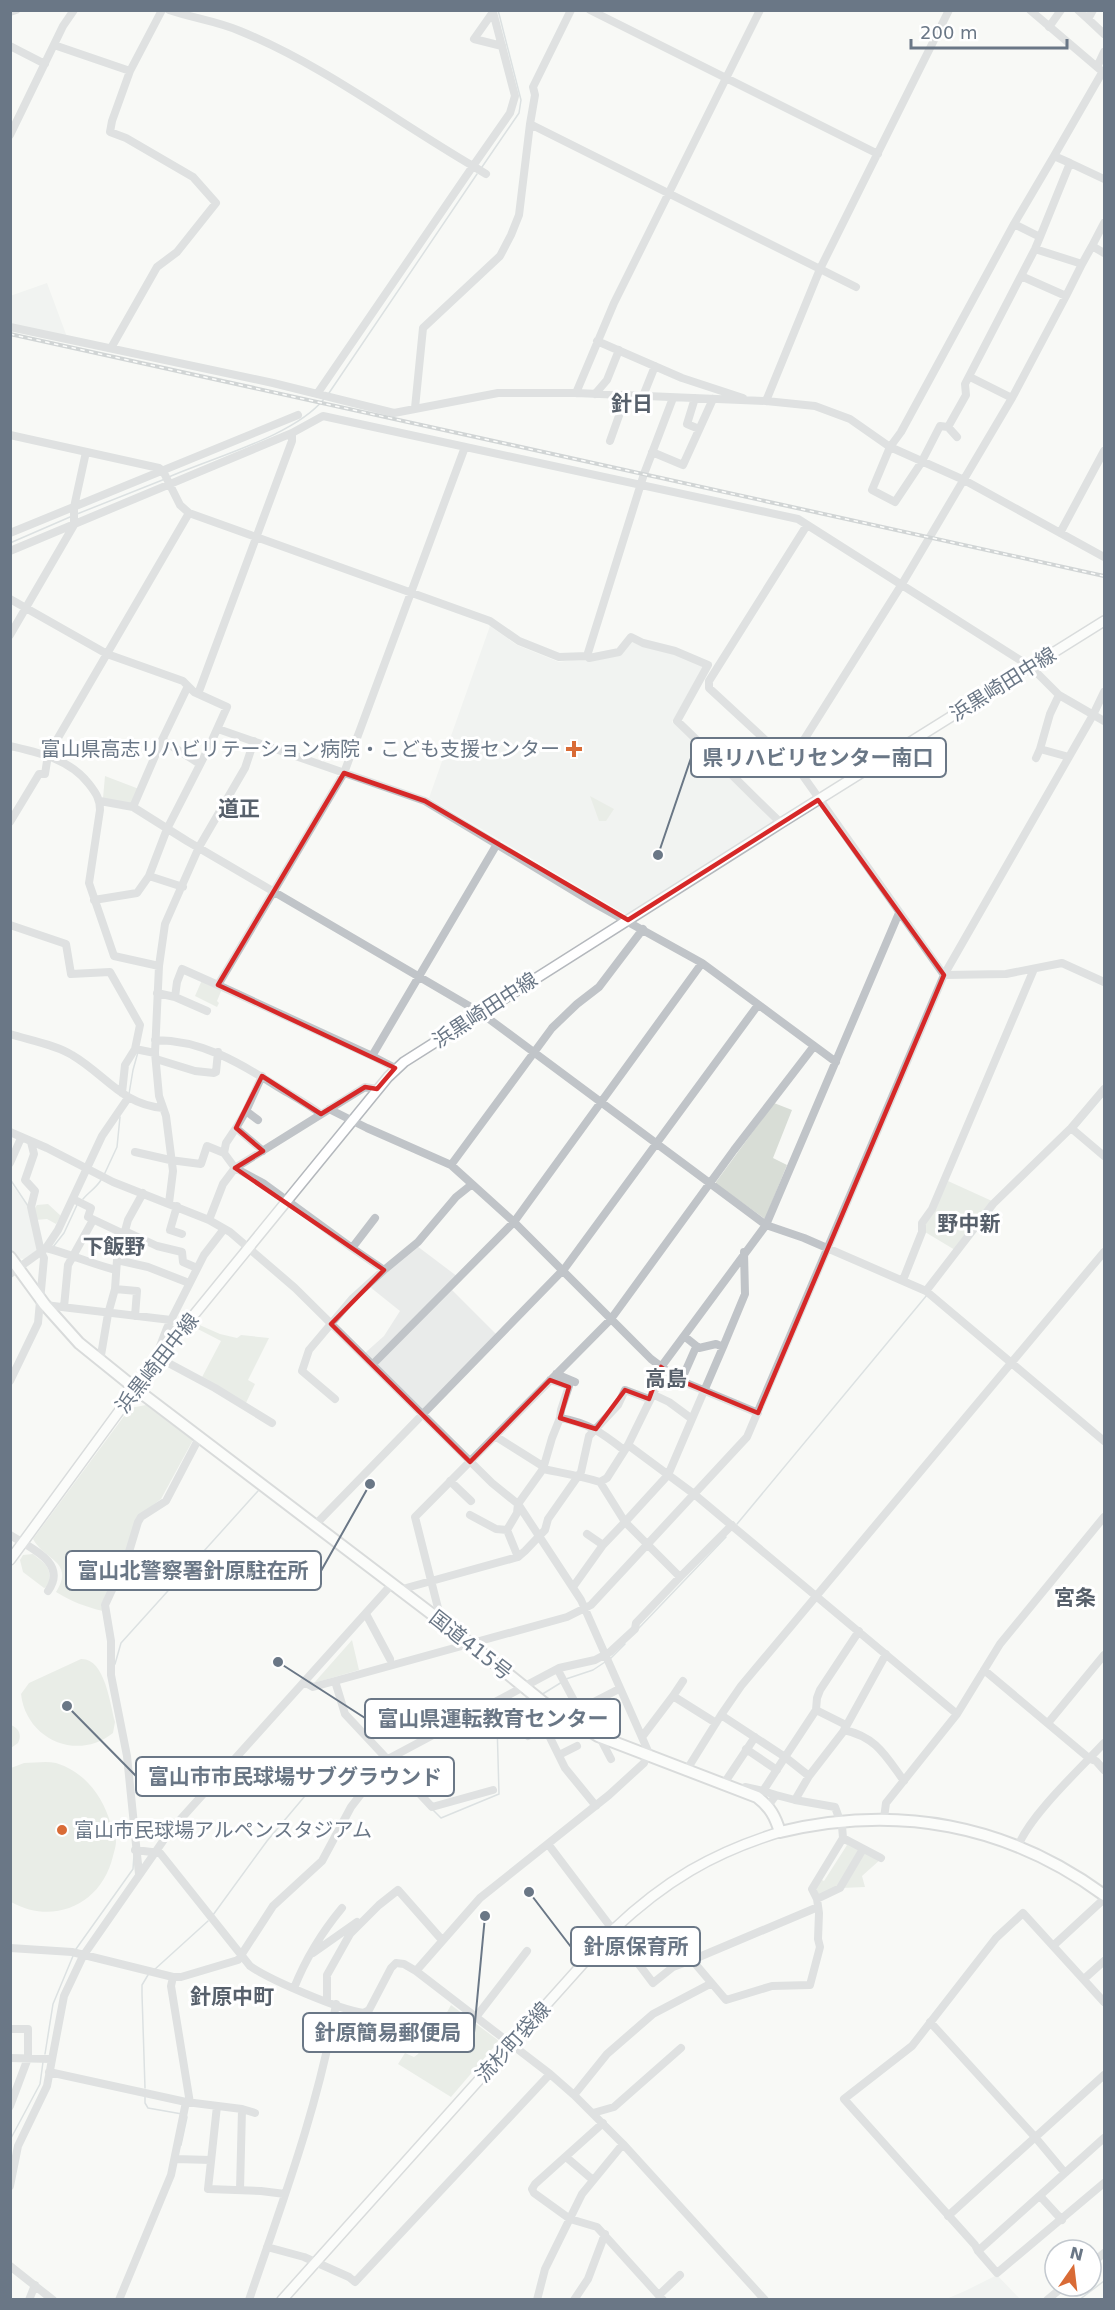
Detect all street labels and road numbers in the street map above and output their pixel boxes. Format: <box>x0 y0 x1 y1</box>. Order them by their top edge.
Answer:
street label: 浜黒崎田中線 <box>946 642 1060 726</box>
street label: 浜黒崎田中線 <box>428 967 542 1053</box>
street label: 浜黒崎田中線 <box>111 1308 203 1418</box>
street label: 国道415号 <box>425 1605 517 1685</box>
street label: 流杉町袋線 <box>471 1997 555 2087</box>

